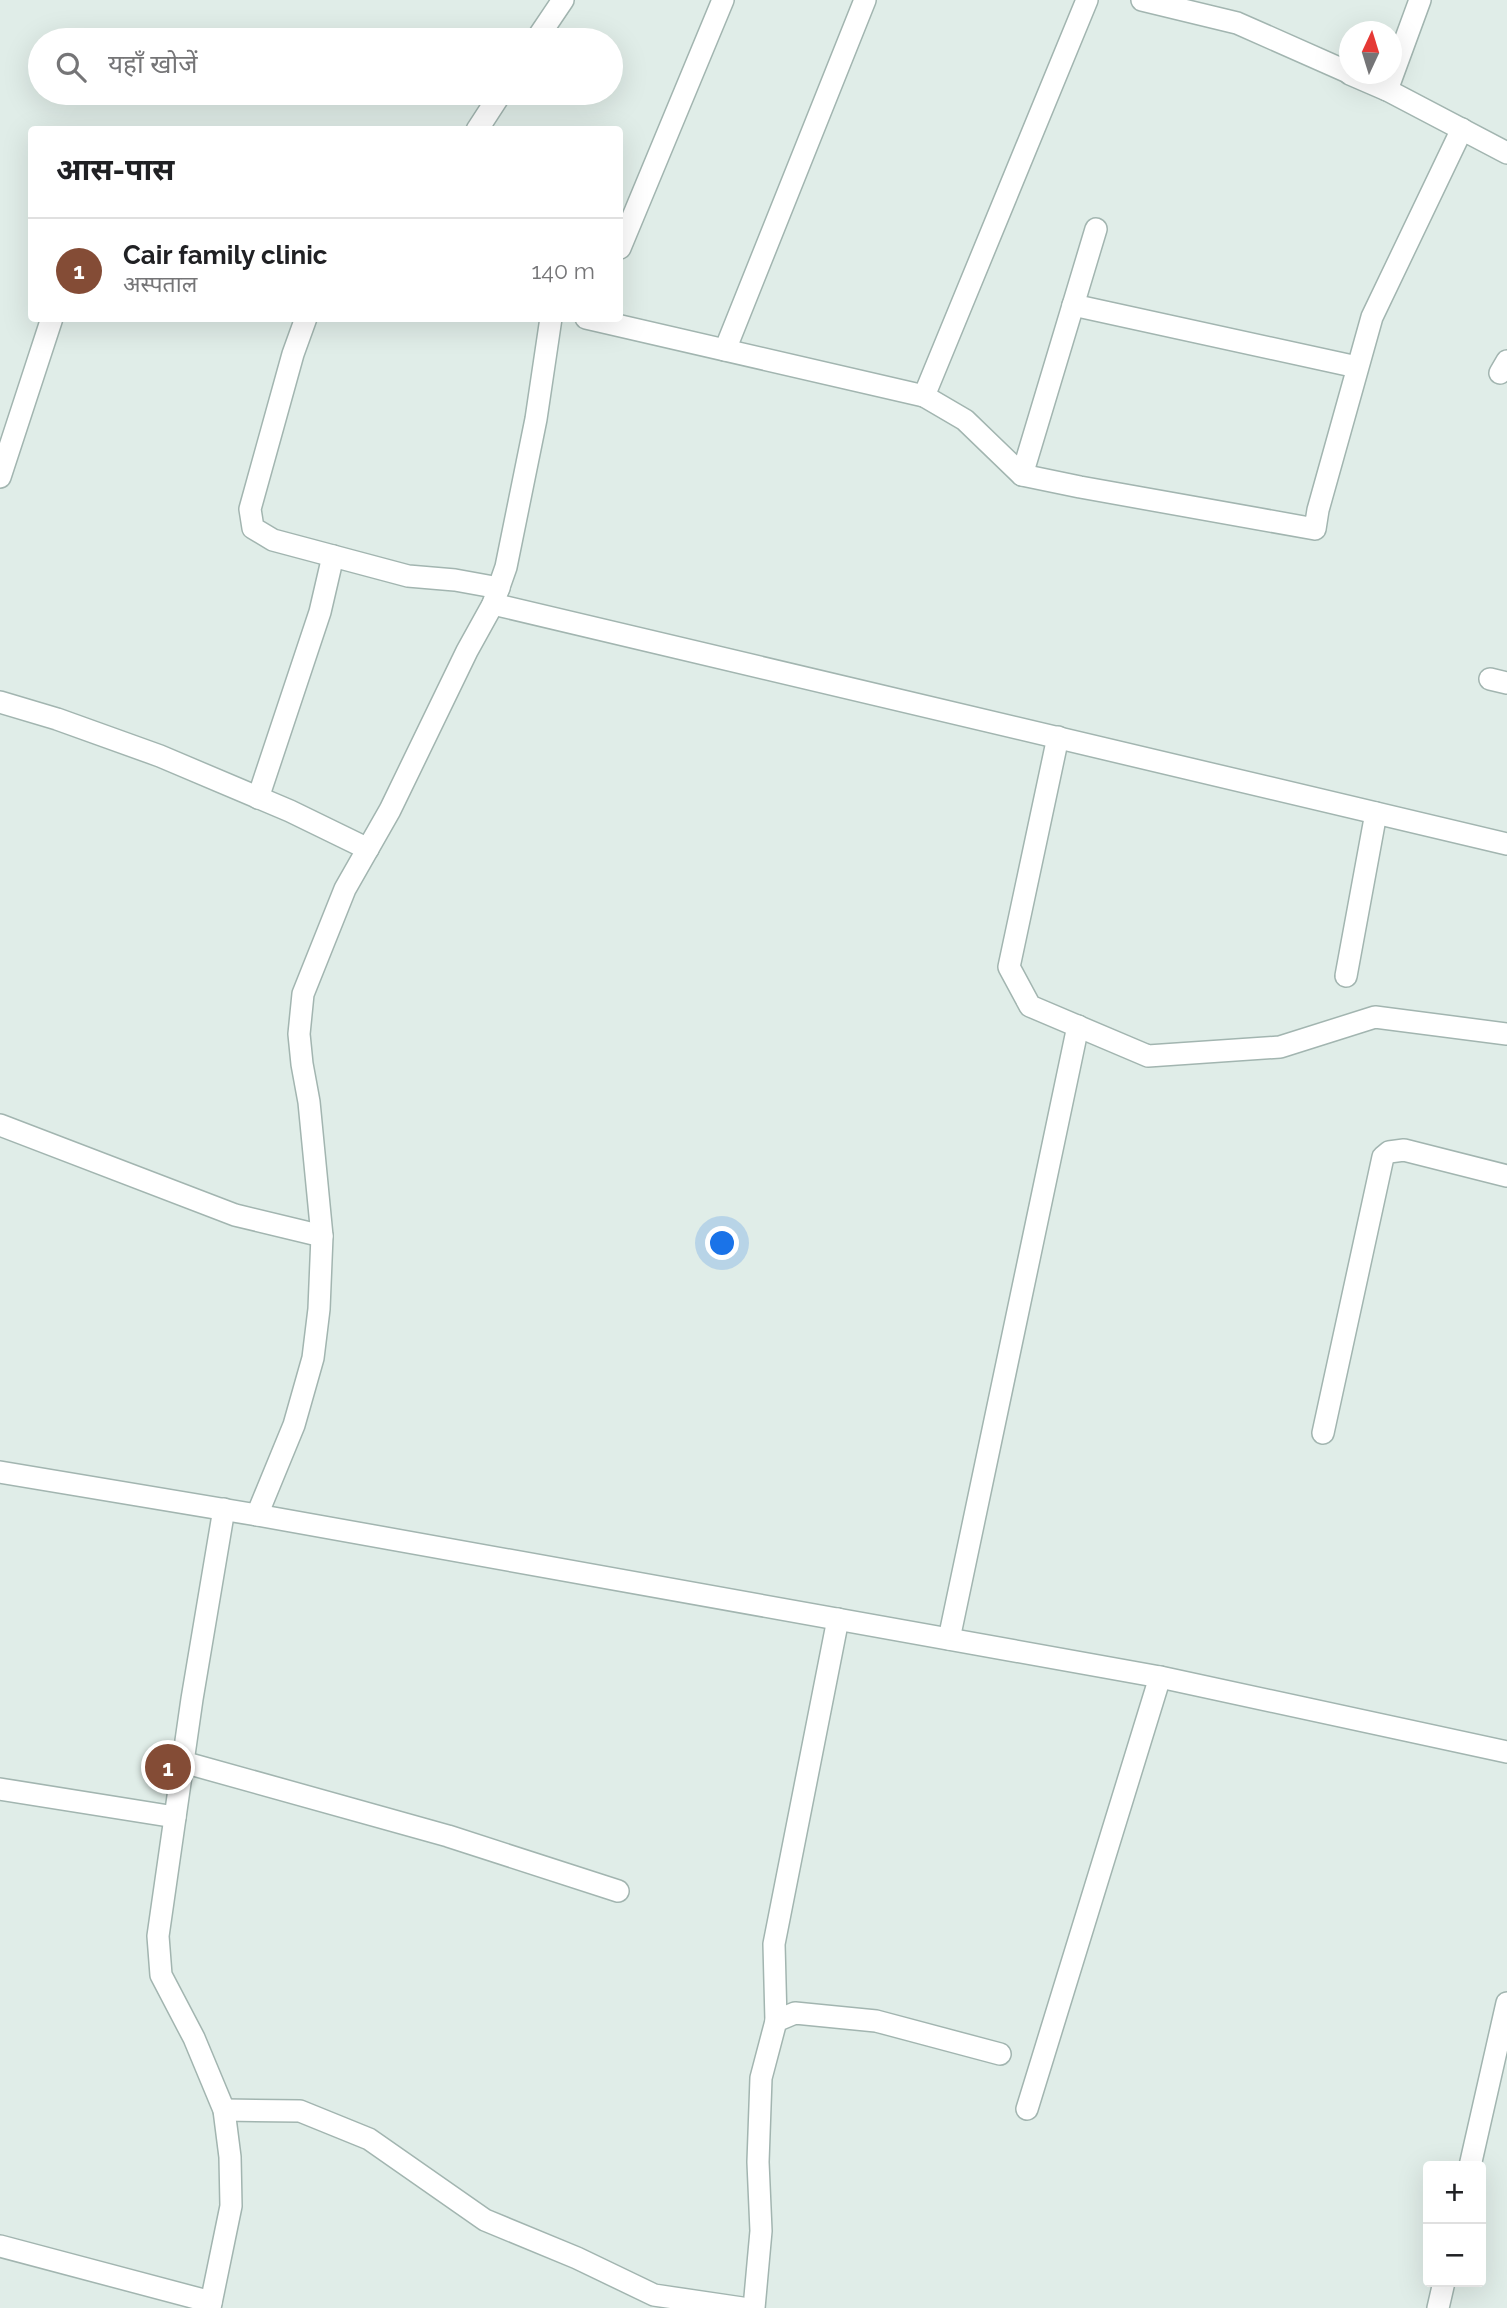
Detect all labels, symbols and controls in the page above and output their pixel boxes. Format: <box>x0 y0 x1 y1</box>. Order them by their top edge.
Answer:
north arrow <box>1339 21 1402 84</box>
search box <box>28 28 623 105</box>
icon: search <box>52 48 90 86</box>
text: यहाँ खोजें <box>108 49 198 79</box>
text: आस-पास <box>56 152 174 187</box>
text: Cair family clinic <box>123 240 327 270</box>
text: 1 <box>73 257 85 284</box>
text: 140 m <box>532 257 595 284</box>
text: अस्पताल <box>123 270 197 297</box>
your location <box>705 1226 739 1260</box>
pin: 1 <box>145 1741 191 1793</box>
map controls <box>1423 2161 1486 2287</box>
button: + <box>1423 2161 1486 2224</box>
button: − <box>1423 2224 1486 2287</box>

